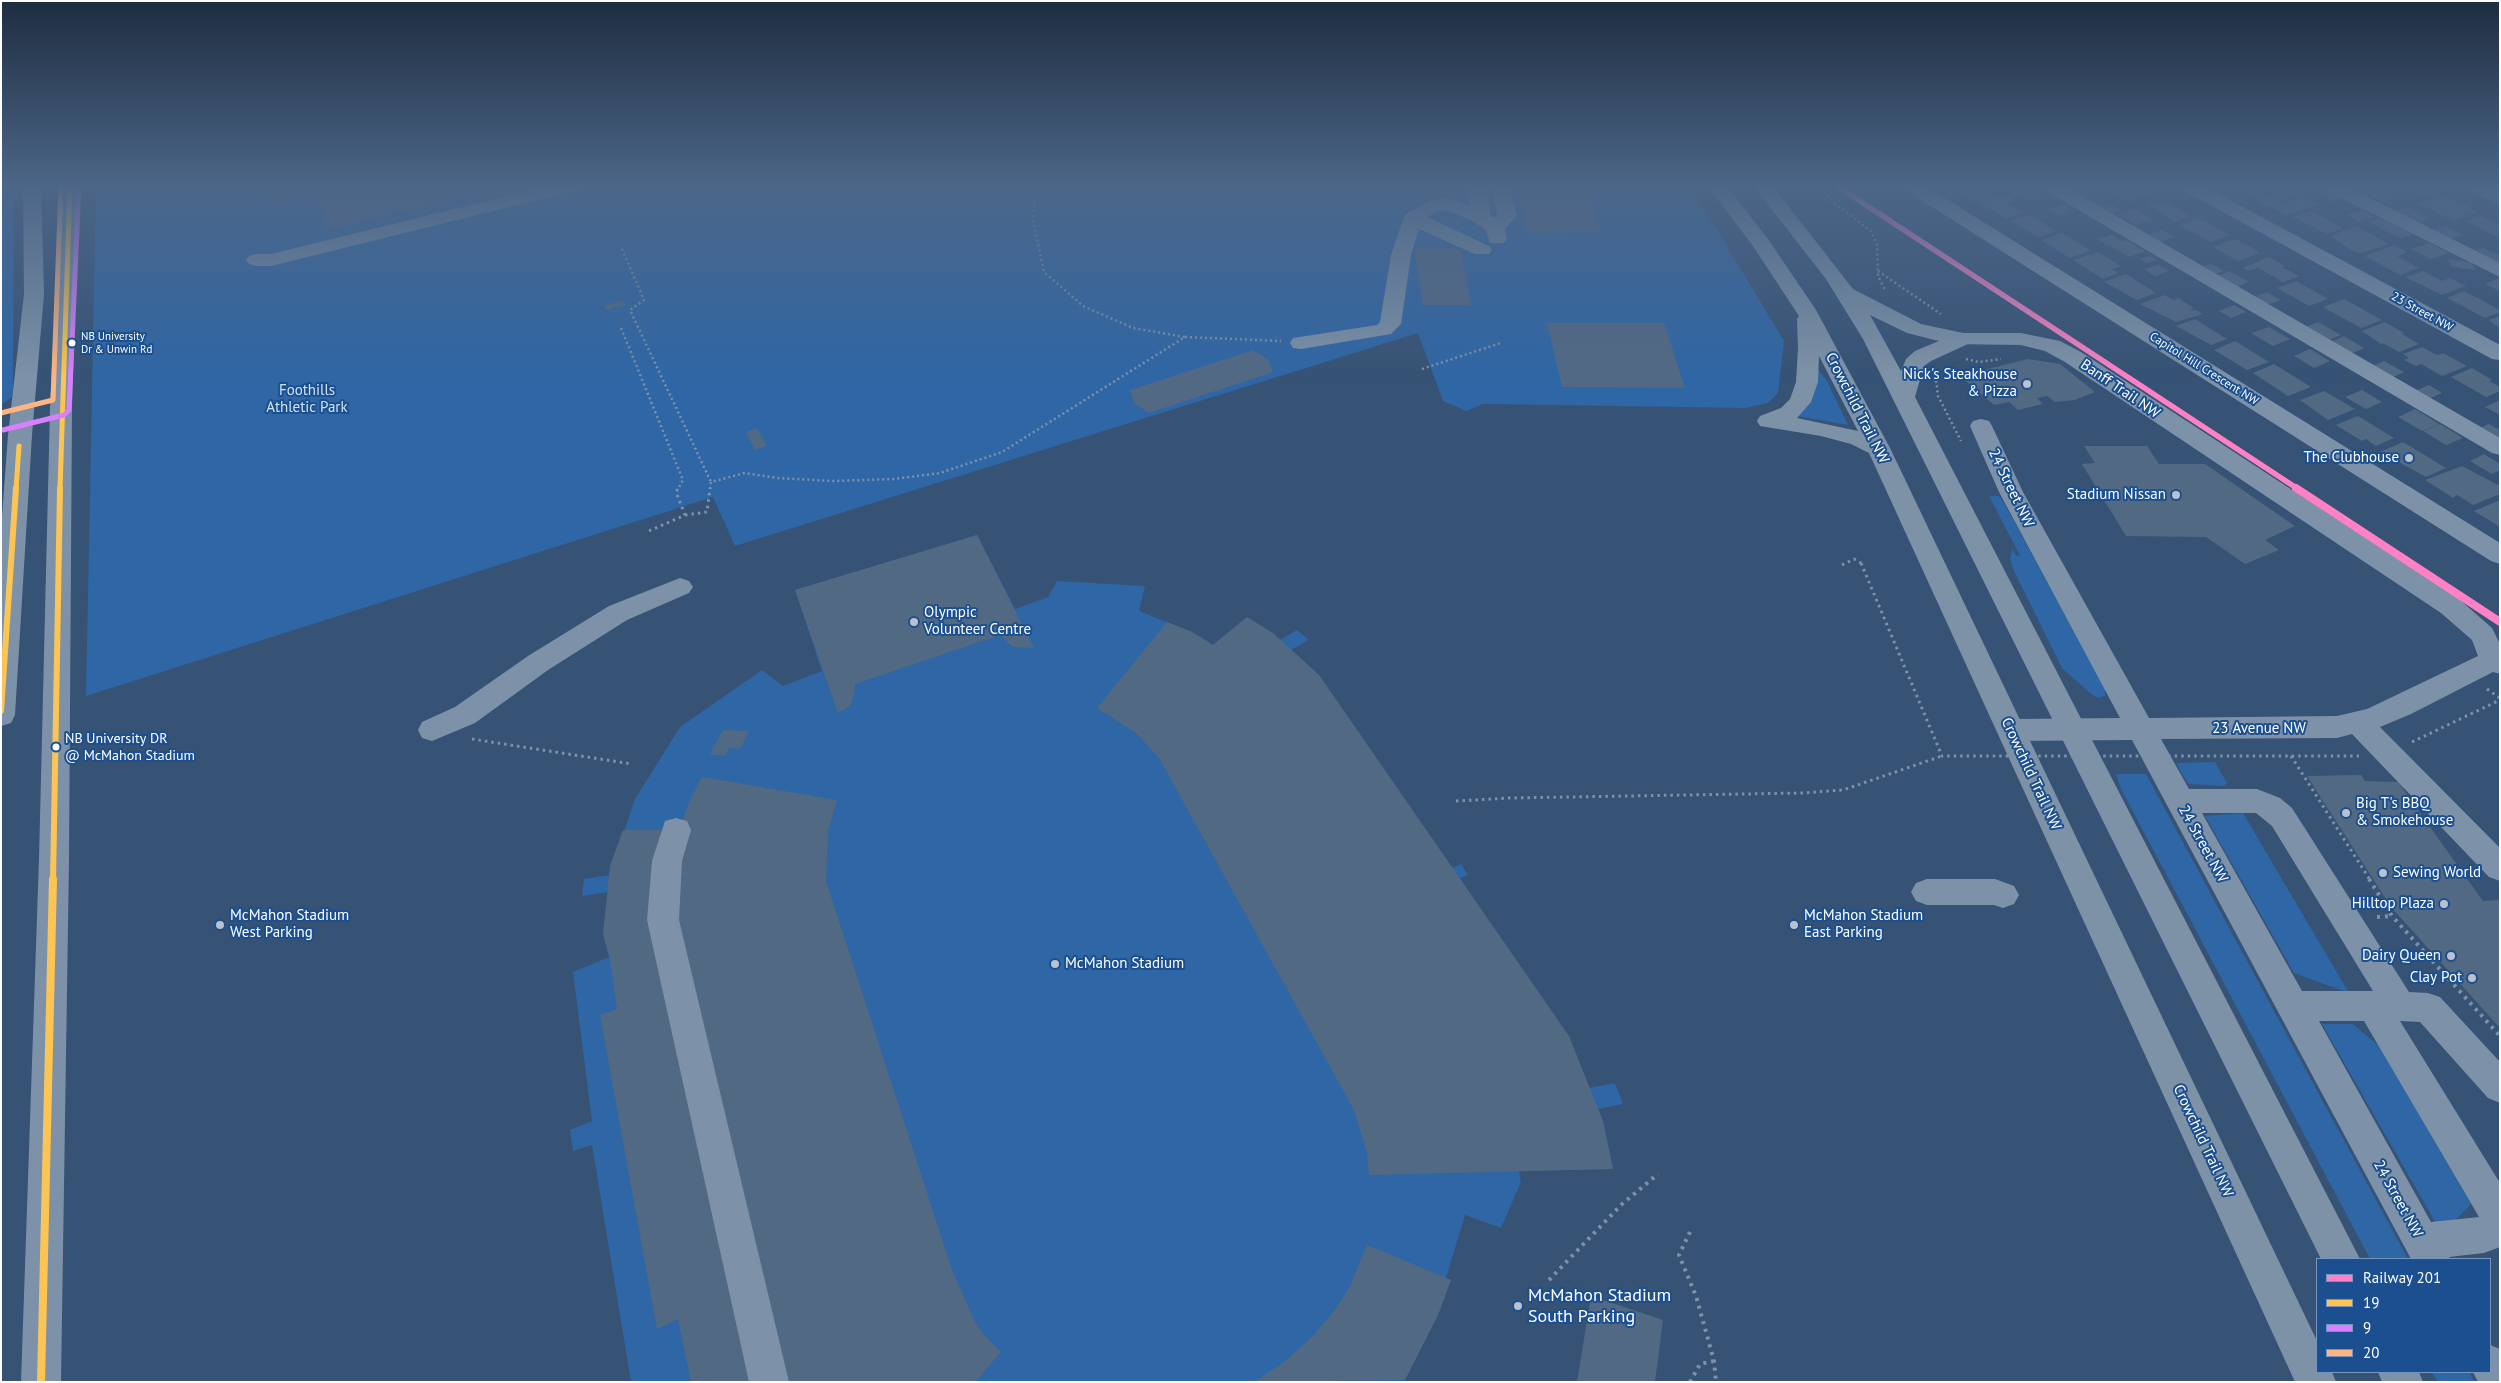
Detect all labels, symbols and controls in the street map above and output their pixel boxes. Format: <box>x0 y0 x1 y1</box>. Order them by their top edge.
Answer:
street label: 23 Street NW <box>2389 289 2455 335</box>
place label: NB University Dr & Unwin Rd <box>81 330 152 356</box>
street label: Capitol Hill Crescent NW <box>2147 330 2261 408</box>
marker: NB University Dr & Unwin Rd <box>67 338 77 348</box>
street label: Crowchild Trail NW <box>1821 350 1893 466</box>
street label: Banff Trail NW <box>2077 356 2163 422</box>
place label: Nick's Steakhouse & Pizza <box>1903 366 2017 401</box>
marker: Nick's Steakhouse & Pizza <box>2021 378 2033 390</box>
park label: Foothills Athletic Park <box>266 382 348 417</box>
street label: 24 Street NW <box>1984 446 2038 530</box>
place label: The Clubhouse <box>2303 449 2399 467</box>
marker: The Clubhouse <box>2403 452 2415 464</box>
place label: Stadium Nissan <box>2067 486 2166 504</box>
marker: Stadium Nissan <box>2170 489 2182 501</box>
place label: Olympic Volunteer Centre <box>924 604 1031 639</box>
marker: Olympic Volunteer Centre <box>908 616 920 628</box>
street label: Crowchild Trail NW <box>1997 715 2065 833</box>
street label: 23 Avenue NW <box>2212 720 2306 738</box>
place label: NB University DR @ McMahon Stadium <box>65 731 195 764</box>
marker: NB University DR @ McMahon Stadium <box>51 742 61 752</box>
place label: Big T's BBQ & Smokehouse <box>2356 795 2453 830</box>
street label: 24 Street NW <box>2174 802 2232 886</box>
marker: Big T's BBQ & Smokehouse <box>2340 807 2352 819</box>
place label: Sewing World <box>2393 864 2481 882</box>
marker: Sewing World <box>2377 867 2389 879</box>
place label: Hilltop Plaza <box>2352 895 2434 913</box>
marker: Hilltop Plaza <box>2438 898 2450 910</box>
place label: McMahon Stadium West Parking <box>230 907 349 942</box>
place label: McMahon Stadium East Parking <box>1804 907 1923 942</box>
marker: McMahon Stadium West Parking <box>214 919 226 931</box>
marker: McMahon Stadium East Parking <box>1788 919 1800 931</box>
place label: Dairy Queen <box>2362 947 2441 965</box>
marker: Dairy Queen <box>2445 950 2457 962</box>
place label: McMahon Stadium <box>1065 955 1184 973</box>
marker: McMahon Stadium <box>1049 958 1061 970</box>
place label: Clay Pot <box>2410 969 2462 987</box>
marker: Clay Pot <box>2466 972 2478 984</box>
street label: Crowchild Trail NW <box>2169 1082 2237 1200</box>
street label: 24 Street NW <box>2369 1157 2427 1241</box>
legend <box>2316 1258 2491 1373</box>
text: Railway 201 <box>2363 1268 2441 1287</box>
place label: McMahon Stadium South Parking <box>1528 1285 1671 1328</box>
text: 19 <box>2363 1293 2379 1312</box>
marker: McMahon Stadium South Parking <box>1512 1300 1524 1312</box>
text: 9 <box>2363 1318 2371 1337</box>
text: 20 <box>2363 1343 2379 1362</box>

